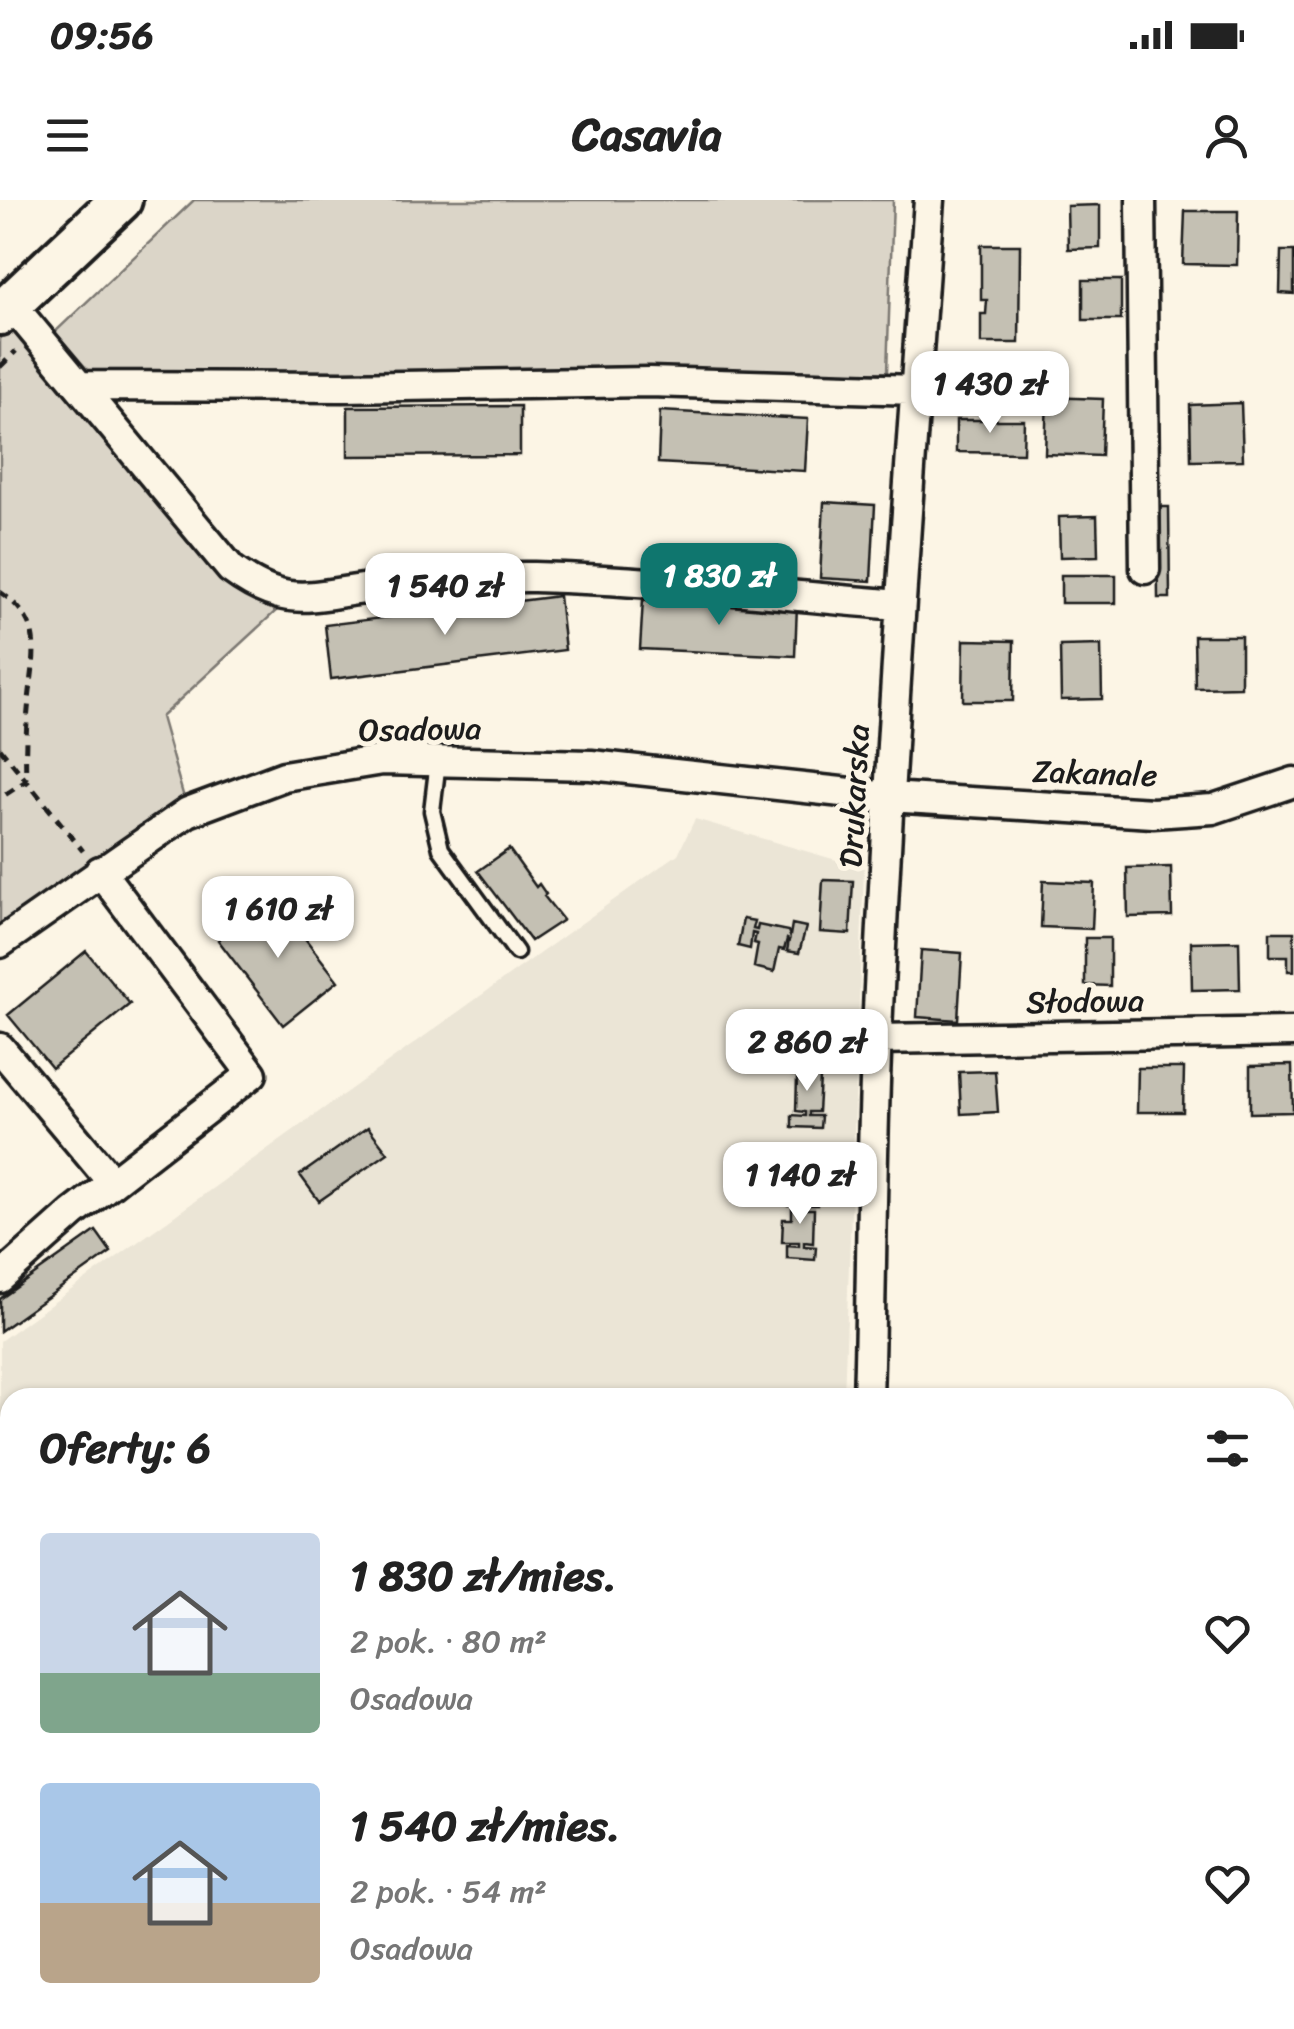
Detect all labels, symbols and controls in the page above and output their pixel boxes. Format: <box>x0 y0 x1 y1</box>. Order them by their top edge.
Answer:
text: 09:56 <box>50 2 154 69</box>
text: Casavia <box>572 95 722 175</box>
icon: menu <box>40 108 95 163</box>
icon: person <box>1199 108 1254 163</box>
pin: 1 430 zł <box>887 351 1093 436</box>
text: 1 430 zł <box>933 355 1047 412</box>
pin: 1 830 zł <box>616 543 822 628</box>
text: 1 830 zł <box>662 547 776 604</box>
pin: 1 540 zł <box>342 553 548 638</box>
text: 1 540 zł <box>387 557 503 614</box>
street label: Osadowa <box>358 700 482 759</box>
street label: Drukarska <box>822 723 887 869</box>
street label: Zakanale <box>1031 743 1159 804</box>
pin: 1 610 zł <box>175 876 381 961</box>
text: 1 610 zł <box>224 880 332 937</box>
street label: Słodowa <box>1025 972 1145 1031</box>
pin: 2 860 zł <box>704 1009 910 1094</box>
text: 2 860 zł <box>748 1013 866 1070</box>
pin: 1 140 zł <box>697 1142 903 1227</box>
text: 1 140 zł <box>745 1146 855 1203</box>
text: Oferty: 6 <box>40 1411 211 1485</box>
icon: filters <box>1200 1421 1255 1476</box>
text: 1 830 zł/mies. <box>350 1539 617 1613</box>
icon: home <box>120 1573 240 1693</box>
icon: heart <box>1200 1606 1255 1661</box>
text: 2 pok. · 80 m² <box>350 1613 547 1670</box>
text: Osadowa <box>350 1670 473 1727</box>
text: 1 540 zł/mies. <box>350 1789 620 1863</box>
icon: home <box>120 1823 240 1943</box>
icon: heart <box>1200 1856 1255 1911</box>
text: 2 pok. · 54 m² <box>350 1863 547 1920</box>
text: Osadowa <box>350 1920 473 1977</box>

